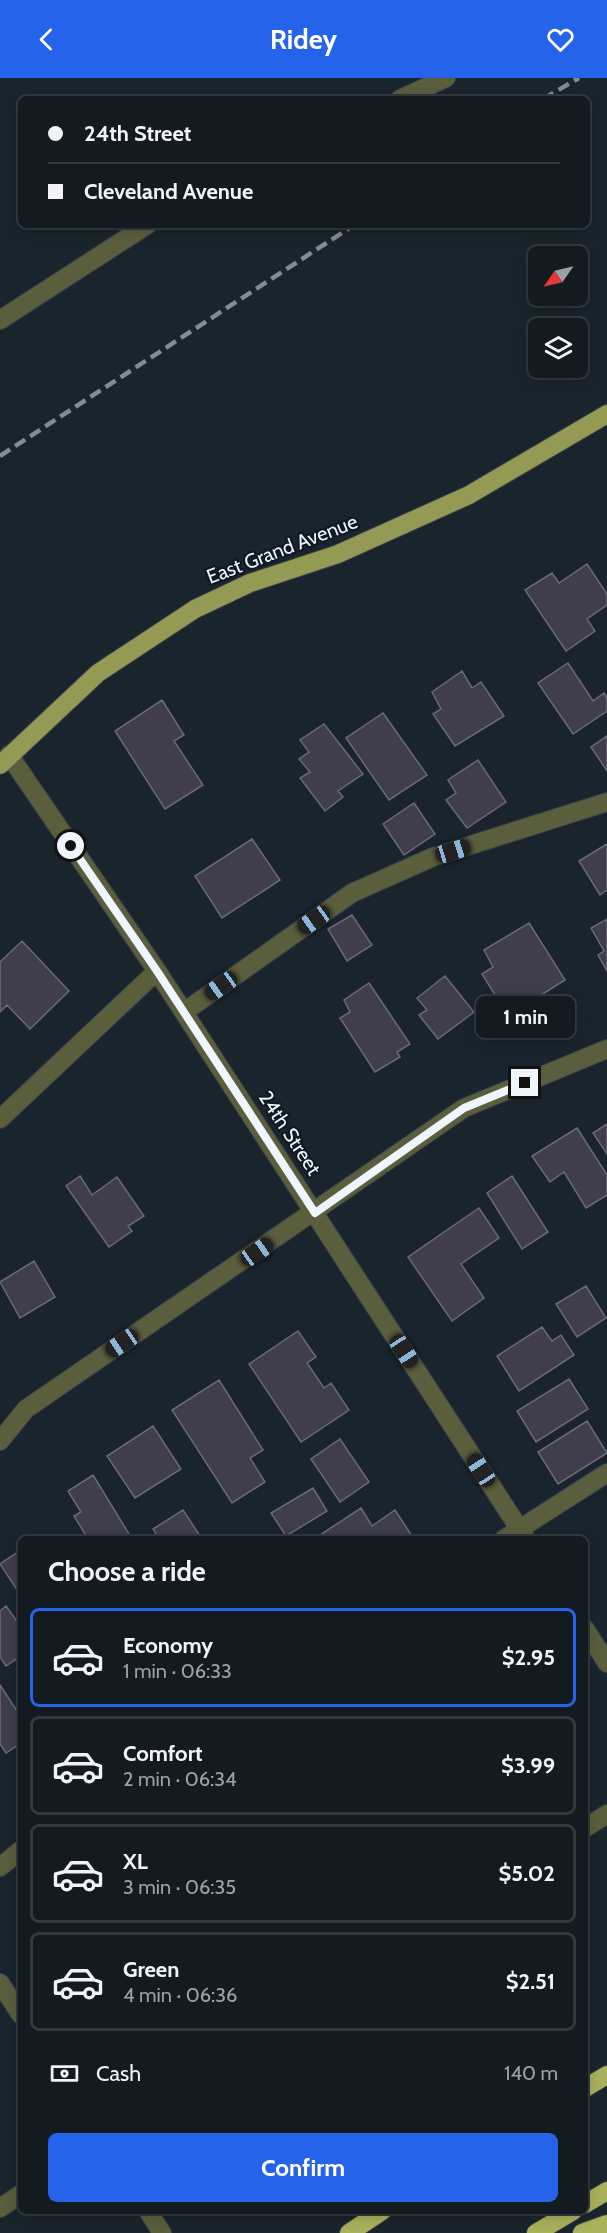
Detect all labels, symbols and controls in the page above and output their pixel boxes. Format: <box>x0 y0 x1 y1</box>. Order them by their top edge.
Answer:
icon: back <box>30 23 63 56</box>
text: Ridey <box>270 23 337 56</box>
icon: heart <box>544 23 577 56</box>
text: 24th Street <box>84 120 191 147</box>
text: Cleveland Avenue <box>84 178 253 205</box>
north arrow <box>528 246 588 306</box>
map controls <box>528 246 588 378</box>
button: layers <box>528 318 588 378</box>
street label: East Grand Avenue <box>203 509 361 589</box>
route start <box>57 832 84 859</box>
car <box>433 837 473 865</box>
car <box>294 902 334 938</box>
car <box>201 968 241 1004</box>
callout: 1 min <box>476 996 574 1038</box>
text: 1 min <box>503 1005 548 1029</box>
route end <box>511 1069 538 1096</box>
street label: 24th Street <box>254 1086 326 1180</box>
car <box>237 1234 277 1270</box>
car <box>102 1325 142 1361</box>
car <box>387 1331 421 1371</box>
car <box>464 1450 498 1490</box>
text: Choose a ride <box>48 1555 206 1588</box>
icon: car <box>51 1631 105 1685</box>
text: Economy <box>123 1632 213 1659</box>
text: $2.95 <box>502 1644 555 1671</box>
text: 1 min · 06:33 <box>123 1659 232 1683</box>
icon: car <box>51 1739 105 1793</box>
text: Comfort <box>123 1740 202 1767</box>
text: $3.99 <box>501 1752 555 1779</box>
text: 2 min · 06:34 <box>123 1767 237 1791</box>
icon: car <box>51 1847 105 1901</box>
text: XL <box>123 1848 148 1875</box>
text: $5.02 <box>499 1860 555 1887</box>
text: 3 min · 06:35 <box>123 1875 236 1899</box>
icon: car <box>51 1955 105 2009</box>
text: Green <box>123 1956 179 1983</box>
text: $2.51 <box>506 1968 555 1995</box>
text: 4 min · 06:36 <box>123 1983 237 2007</box>
icon: cash <box>48 2057 81 2090</box>
text: Cash <box>96 2060 141 2087</box>
text: 140 m <box>504 2061 558 2085</box>
button: Confirm <box>48 2133 558 2202</box>

